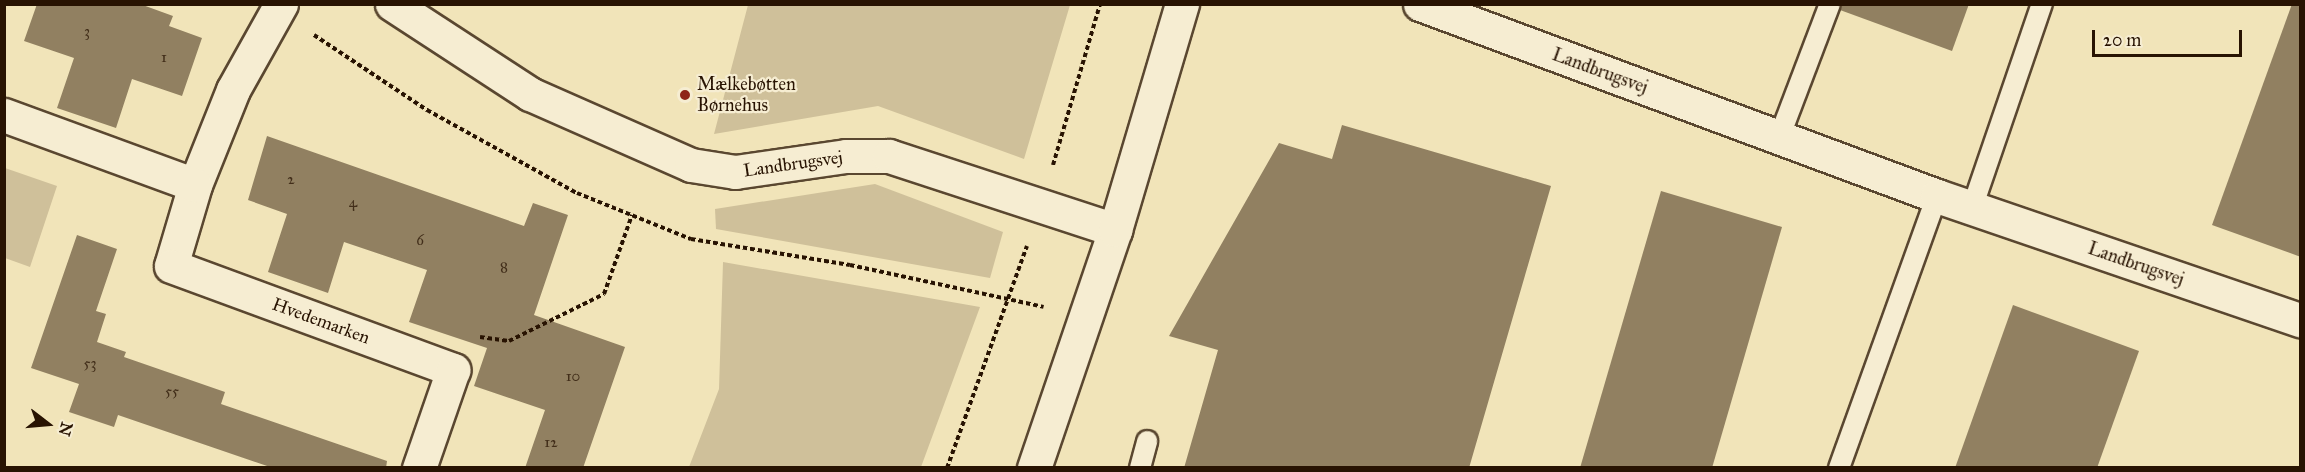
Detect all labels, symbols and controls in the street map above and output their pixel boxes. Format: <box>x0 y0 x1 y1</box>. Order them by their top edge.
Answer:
scale bar <box>2095 18 2245 56</box>
house number: 3 <box>84 23 90 41</box>
text: 20 m <box>2103 29 2141 51</box>
street label: Landbrugsvej <box>1549 44 1651 98</box>
house number: 1 <box>161 49 167 67</box>
place label: Mælkebøtten Børnehus <box>697 74 796 116</box>
marker: Mælkebøtten Børnehus <box>678 88 692 102</box>
street label: Landbrugsvej <box>742 146 844 182</box>
house number: 2 <box>287 171 295 189</box>
house number: 4 <box>349 194 357 212</box>
house number: 6 <box>416 232 424 250</box>
street label: Landbrugsvej <box>2085 238 2187 290</box>
house number: 8 <box>500 259 508 277</box>
street label: Hvedemarken <box>269 293 373 349</box>
house number: 53 <box>84 355 96 373</box>
house number: 10 <box>566 368 580 386</box>
house number: 55 <box>165 383 179 401</box>
north arrow <box>18 394 78 454</box>
text: N <box>55 420 77 438</box>
house number: 12 <box>544 434 558 452</box>

